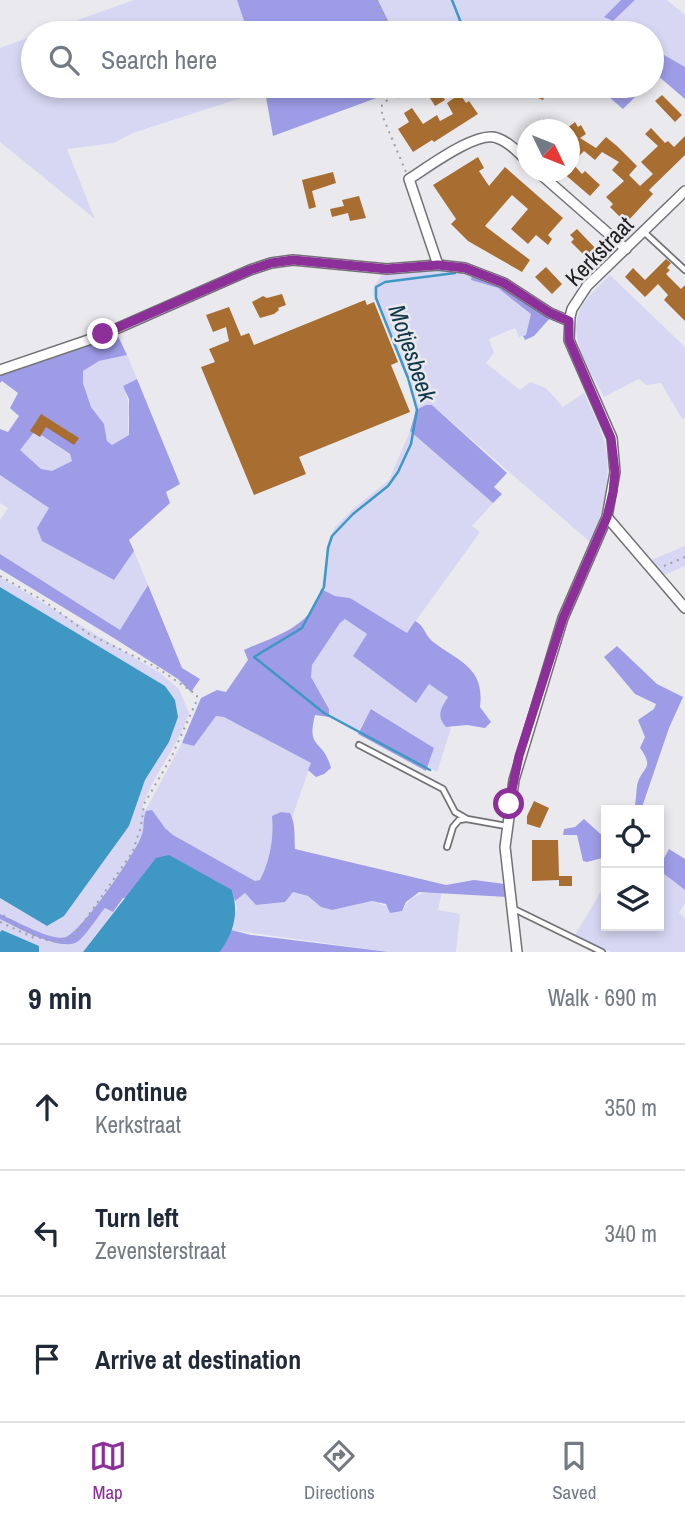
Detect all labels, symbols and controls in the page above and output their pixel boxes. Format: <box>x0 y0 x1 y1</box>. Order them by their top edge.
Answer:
search box <box>21 21 664 98</box>
icon: search <box>45 41 83 79</box>
text: Search here <box>101 42 217 77</box>
north arrow <box>517 119 580 182</box>
street label: Kerkstraat <box>558 209 640 293</box>
water label: Motjesbeek <box>381 300 445 407</box>
route end <box>87 318 118 349</box>
route start <box>493 788 524 819</box>
map controls <box>601 805 664 931</box>
button: locate <box>601 805 664 868</box>
button: layers <box>601 868 664 931</box>
text: 9 min <box>28 978 92 1018</box>
text: Walk · 690 m <box>548 982 657 1013</box>
text: Continue <box>95 1074 187 1109</box>
icon: ahead <box>28 1088 66 1126</box>
text: 350 m <box>605 1092 657 1123</box>
text: Kerkstraat <box>95 1109 181 1140</box>
text: Turn left <box>95 1200 179 1235</box>
icon: left <box>28 1214 66 1252</box>
text: 340 m <box>605 1218 657 1249</box>
text: Zevensterstraat <box>95 1235 226 1266</box>
icon: arrive <box>28 1340 66 1378</box>
text: Arrive at destination <box>95 1342 301 1377</box>
tab: Map <box>89 1437 127 1505</box>
tab: Directions <box>304 1437 375 1505</box>
tab: Saved <box>552 1437 596 1505</box>

